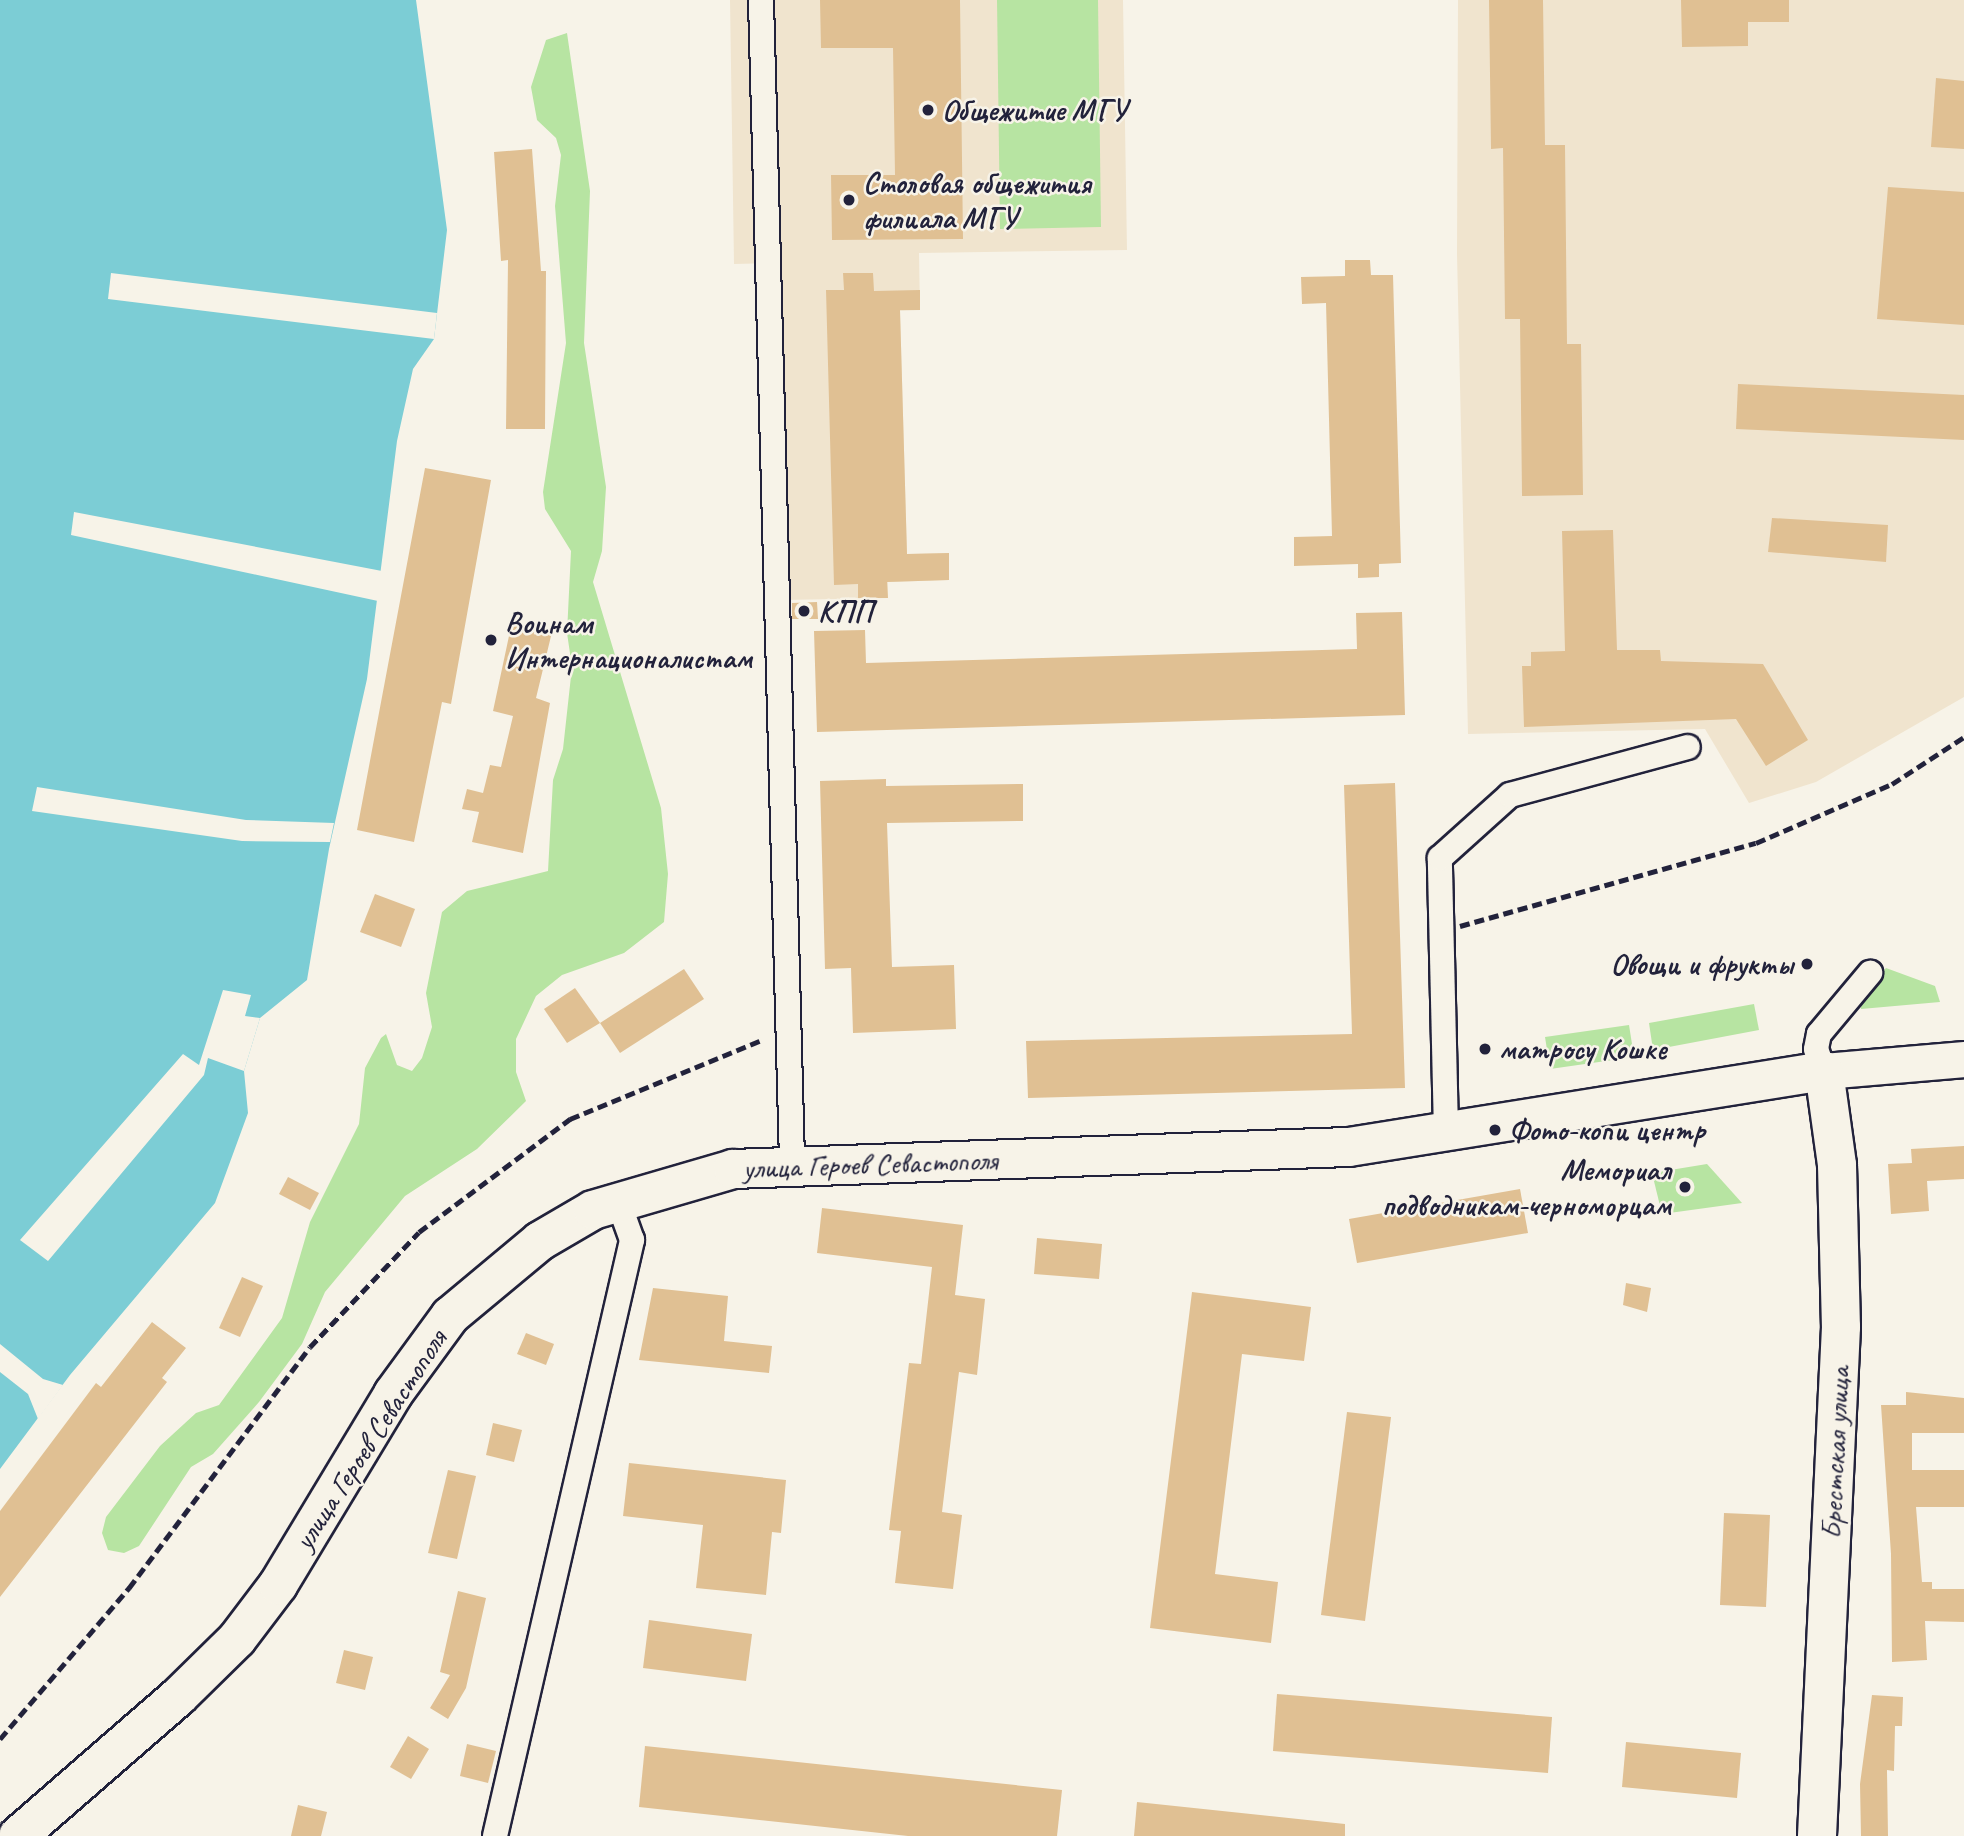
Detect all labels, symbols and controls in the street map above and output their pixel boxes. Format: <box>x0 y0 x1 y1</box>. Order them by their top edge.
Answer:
place label: Общежитие МГУ <box>942 92 1127 128</box>
marker: Общежитие МГУ <box>920 102 936 118</box>
place label: Столовая общежития филиала МГУ <box>863 165 1086 235</box>
marker: Столовая общежития филиала МГУ <box>841 192 857 208</box>
place label: КПП <box>818 593 873 629</box>
marker: КПП <box>796 603 812 619</box>
place label: Воинам Интернационалистам <box>505 605 752 676</box>
marker: Воинам Интернационалистам <box>483 632 499 648</box>
place label: Овощи и фрукты <box>1612 946 1793 982</box>
marker: Овощи и фрукты <box>1799 956 1815 972</box>
place label: матросу Кошке <box>1499 1031 1666 1067</box>
marker: матросу Кошке <box>1477 1041 1493 1057</box>
place label: Фото-копи центр <box>1509 1112 1700 1148</box>
marker: Фото-копи центр <box>1487 1122 1503 1138</box>
street label: улица Героев Севастополя <box>742 1142 998 1186</box>
place label: Мемориал подводникам-черноморцам <box>1381 1152 1671 1222</box>
marker: Мемориал подводникам-черноморцам <box>1677 1179 1693 1195</box>
street label: улица Героев Севастополя <box>286 1324 454 1556</box>
street label: Брестская улица <box>1813 1366 1857 1540</box>

